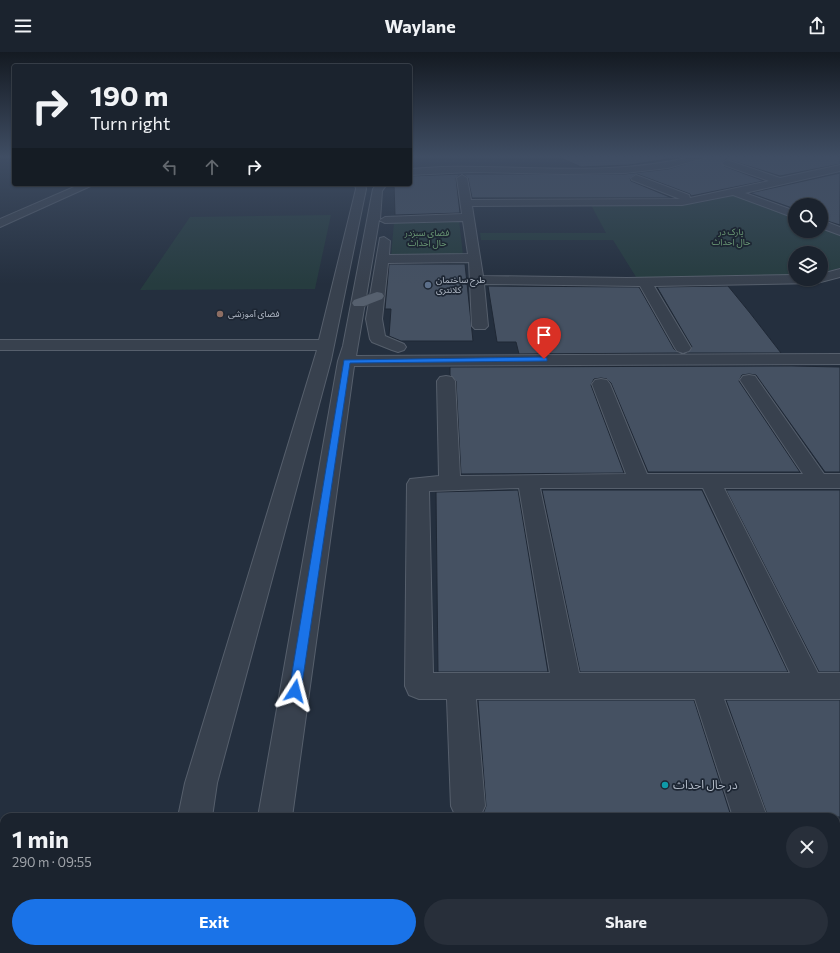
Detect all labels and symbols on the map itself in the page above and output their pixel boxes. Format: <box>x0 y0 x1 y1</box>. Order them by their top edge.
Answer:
park label: پارک در حال احداث <box>711 226 751 248</box>
park label: فضای سبزدر حال احداث <box>404 227 449 249</box>
place label: طرح ساختمان کلانتری <box>436 274 485 296</box>
marker: طرح ساختمان کلانتری <box>423 280 433 290</box>
place label: فضای آموزشی <box>228 308 280 320</box>
marker: فضای آموزشی <box>215 309 225 319</box>
pin <box>527 318 561 359</box>
position arrow <box>274 670 316 712</box>
place label: در حال احداث <box>673 777 738 792</box>
marker: در حال احداث <box>660 780 670 790</box>

